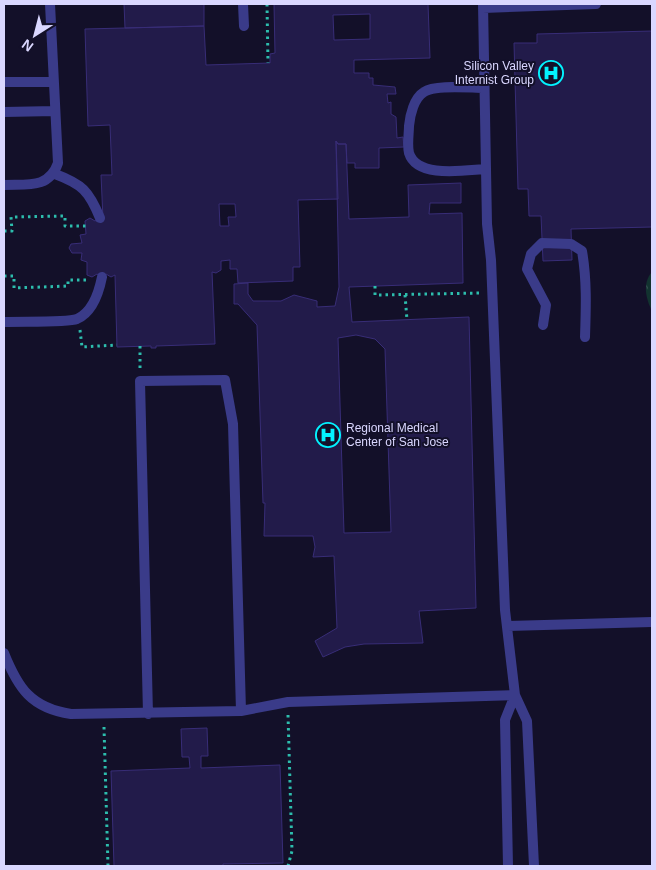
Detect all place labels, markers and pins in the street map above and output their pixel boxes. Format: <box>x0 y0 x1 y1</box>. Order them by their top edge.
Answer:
place label: Silicon Valley Internist Group <box>455 59 534 87</box>
hospital icon: Silicon Valley Internist Group <box>538 60 564 86</box>
place label: Regional Medical Center of San Jose <box>346 421 449 449</box>
hospital icon: Regional Medical Center of San Jose <box>315 422 341 448</box>

